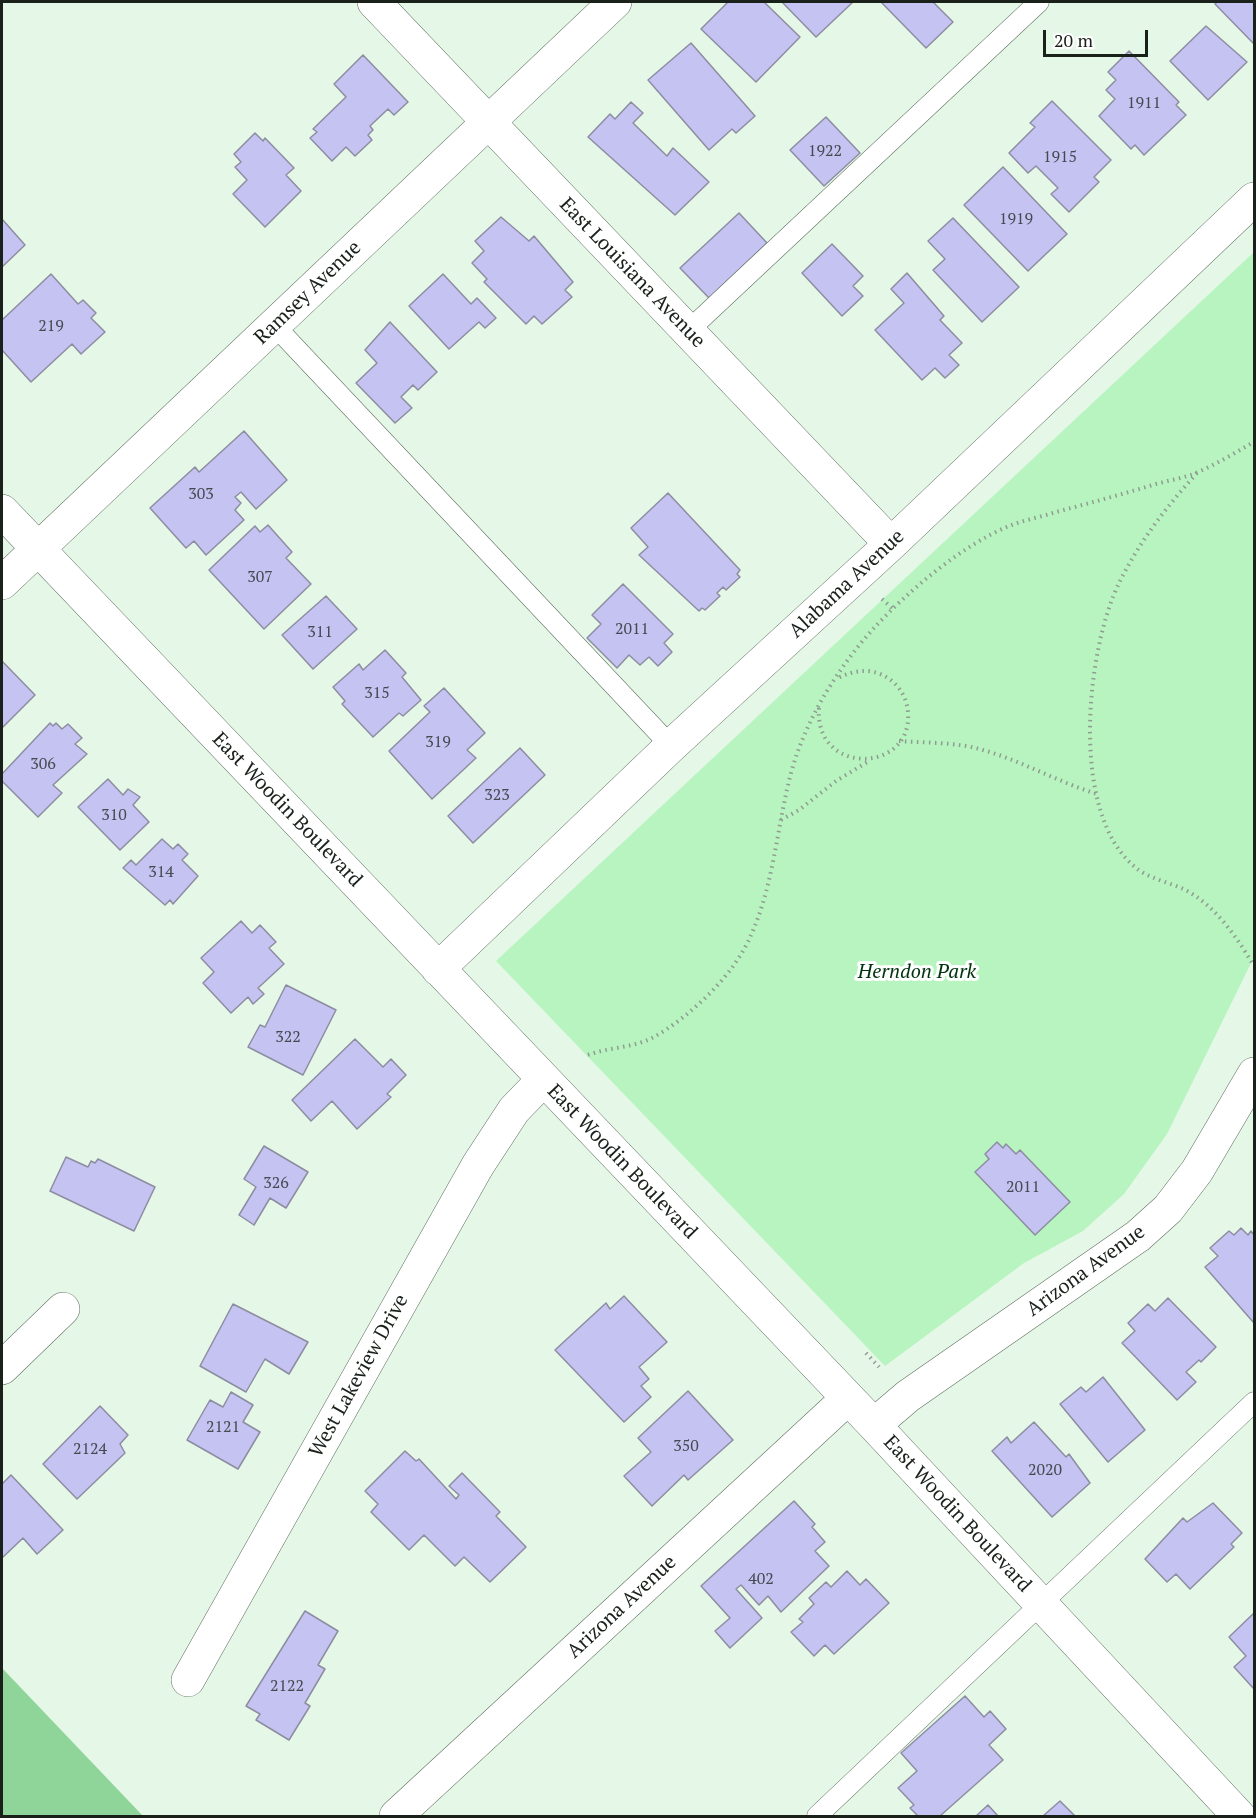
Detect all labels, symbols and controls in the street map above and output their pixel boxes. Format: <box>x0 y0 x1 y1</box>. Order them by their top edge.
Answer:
scale bar <box>1046 18 1151 56</box>
text: 20 m <box>1054 28 1093 52</box>
house number: 1911 <box>1127 93 1161 113</box>
house number: 1922 <box>808 141 842 161</box>
house number: 1915 <box>1043 147 1077 167</box>
street label: East Louisiana Avenue <box>554 193 710 353</box>
house number: 1919 <box>999 209 1033 229</box>
street label: Ramsey Avenue <box>250 236 366 350</box>
house number: 219 <box>38 316 64 336</box>
house number: 303 <box>188 484 214 504</box>
street label: Alabama Avenue <box>785 525 909 643</box>
house number: 307 <box>247 567 273 587</box>
house number: 2011 <box>615 619 649 639</box>
house number: 311 <box>307 622 333 642</box>
house number: 315 <box>364 683 390 703</box>
street label: East Woodin Boulevard <box>207 728 367 892</box>
house number: 319 <box>425 732 451 752</box>
house number: 306 <box>30 754 56 774</box>
house number: 323 <box>484 785 510 805</box>
house number: 310 <box>101 805 127 825</box>
house number: 314 <box>148 862 174 882</box>
park label: Herndon Park <box>858 960 976 984</box>
house number: 322 <box>275 1027 301 1047</box>
street label: East Woodin Boulevard <box>542 1080 702 1244</box>
house number: 326 <box>263 1173 289 1193</box>
house number: 2011 <box>1006 1177 1040 1197</box>
street label: Arizona Avenue <box>1022 1220 1150 1322</box>
street label: West Lakeview Drive <box>304 1290 414 1462</box>
house number: 2121 <box>206 1417 240 1437</box>
street label: East Woodin Boulevard <box>878 1431 1036 1597</box>
house number: 350 <box>673 1436 699 1456</box>
house number: 2124 <box>73 1439 107 1459</box>
house number: 2020 <box>1028 1460 1062 1480</box>
street label: Arizona Avenue <box>563 1550 681 1664</box>
house number: 402 <box>748 1569 774 1589</box>
house number: 2122 <box>270 1676 304 1696</box>

